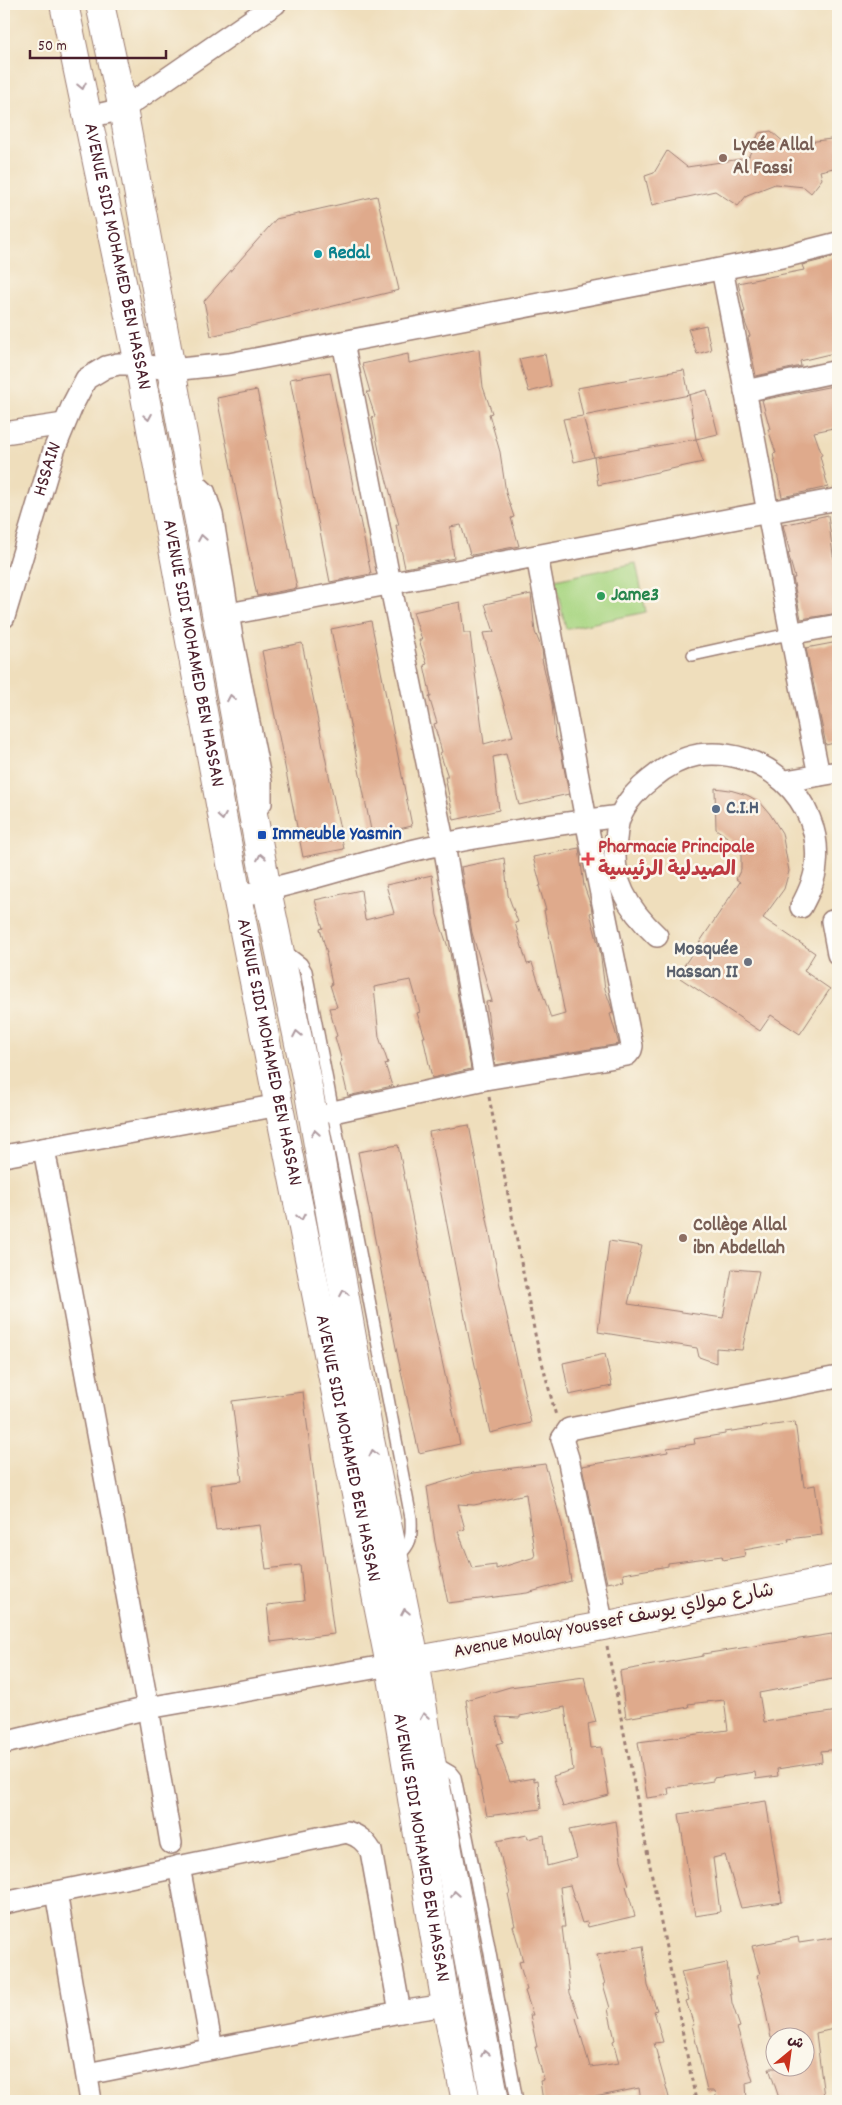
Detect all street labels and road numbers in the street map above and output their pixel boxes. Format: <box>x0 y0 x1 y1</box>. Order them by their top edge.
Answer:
street label: AVENUE SIDI MOHAMED BEN HASSAN <box>75 121 158 392</box>
street label: HSSAIN <box>27 438 70 500</box>
street label: AVENUE SIDI MOHAMED BEN HASSAN <box>154 517 231 790</box>
street label: AVENUE SIDI MOHAMED BEN HASSAN <box>228 916 308 1188</box>
street label: AVENUE SIDI MOHAMED BEN HASSAN <box>307 1312 387 1585</box>
street label: Avenue Moulay Youssef شارع مولاي يوسف <box>451 1577 777 1667</box>
street label: AVENUE SIDI MOHAMED BEN HASSAN <box>384 1711 456 1984</box>

